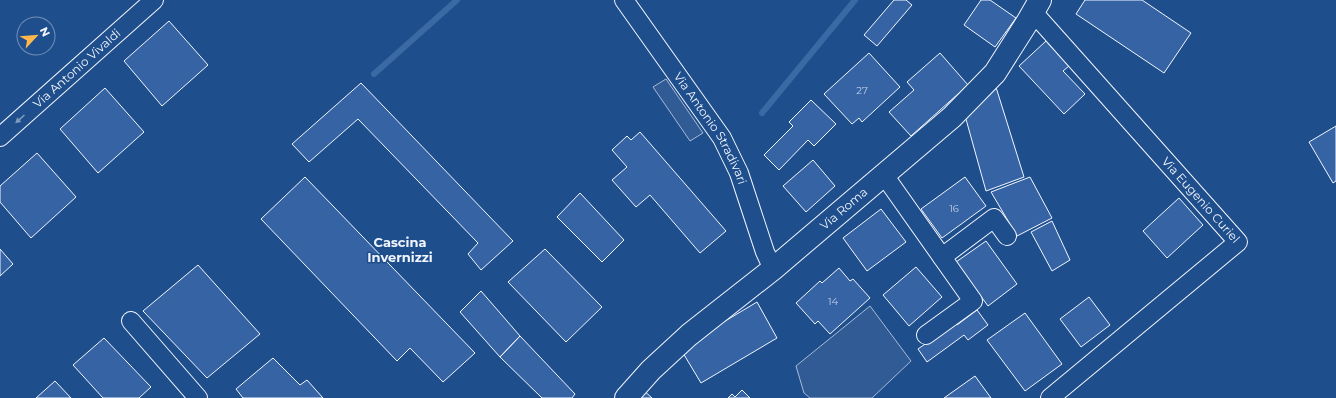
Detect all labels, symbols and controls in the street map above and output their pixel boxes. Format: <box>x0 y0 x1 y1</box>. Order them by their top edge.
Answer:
north arrow <box>16 16 56 56</box>
street label: Via Antonio Vivaldi <box>30 25 123 111</box>
text: N <box>37 25 53 39</box>
street label: Via Antonio Stradivari <box>671 69 750 186</box>
house number: 27 <box>856 84 868 97</box>
one-way arrow <box>15 115 25 124</box>
street label: Via Eugenio Curiel <box>1159 154 1243 246</box>
street label: Via Roma <box>817 184 870 233</box>
house number: 16 <box>949 202 959 215</box>
district label: Cascina Invernizzi <box>367 234 433 265</box>
house number: 14 <box>828 295 838 308</box>

